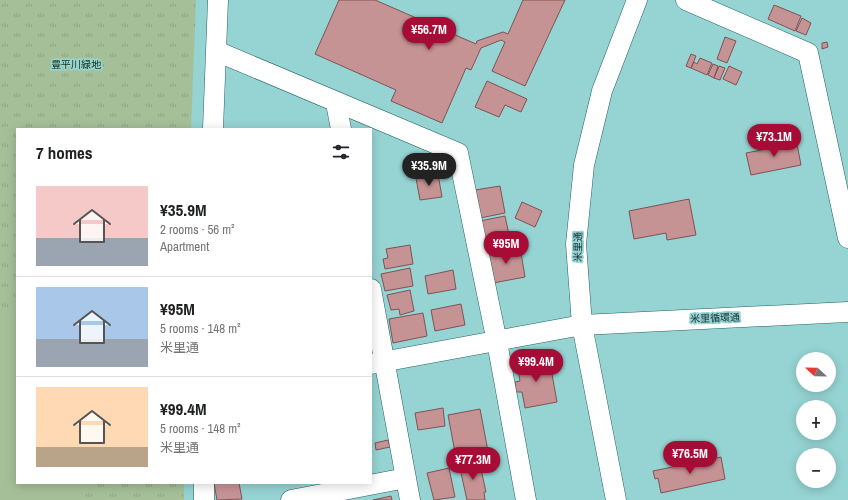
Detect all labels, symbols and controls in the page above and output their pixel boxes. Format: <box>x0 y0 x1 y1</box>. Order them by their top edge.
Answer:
pin: ¥56.7M <box>396 17 462 51</box>
text: ¥56.7M <box>411 21 447 38</box>
park label: 豊平川緑地 <box>51 58 102 71</box>
pin: ¥73.1M <box>741 124 807 158</box>
text: ¥73.1M <box>756 128 792 145</box>
text: 7 homes <box>36 141 93 164</box>
icon: filters <box>330 141 352 163</box>
pin: ¥35.9M <box>396 153 462 187</box>
text: ¥35.9M <box>411 157 447 174</box>
text: ¥35.9M <box>160 198 207 221</box>
icon: home <box>68 202 116 250</box>
text: 2 rooms · 56 m² <box>160 221 235 238</box>
pin: ¥95M <box>482 231 530 265</box>
street label: 米里通 <box>571 232 585 262</box>
text: ¥95M <box>493 235 519 252</box>
text: Apartment <box>160 238 209 255</box>
text: ¥95M <box>160 297 195 320</box>
icon: home <box>68 303 116 351</box>
street label: 米里循環通 <box>690 311 740 325</box>
text: 5 rooms · 148 m² <box>160 320 241 337</box>
text: 米里通 <box>160 339 199 356</box>
pin: ¥99.4M <box>503 349 569 383</box>
north arrow <box>796 352 836 392</box>
map controls <box>796 352 836 488</box>
text: ¥99.4M <box>518 353 554 370</box>
text: ¥99.4M <box>160 397 207 420</box>
button: + <box>796 400 836 440</box>
icon: home <box>68 403 116 451</box>
text: 5 rooms · 148 m² <box>160 420 241 437</box>
text: 米里通 <box>160 439 199 456</box>
pin: ¥76.5M <box>657 441 723 475</box>
text: ¥76.5M <box>672 445 708 462</box>
pin: ¥77.3M <box>440 447 506 481</box>
button: − <box>796 448 836 488</box>
text: ¥77.3M <box>455 451 491 468</box>

